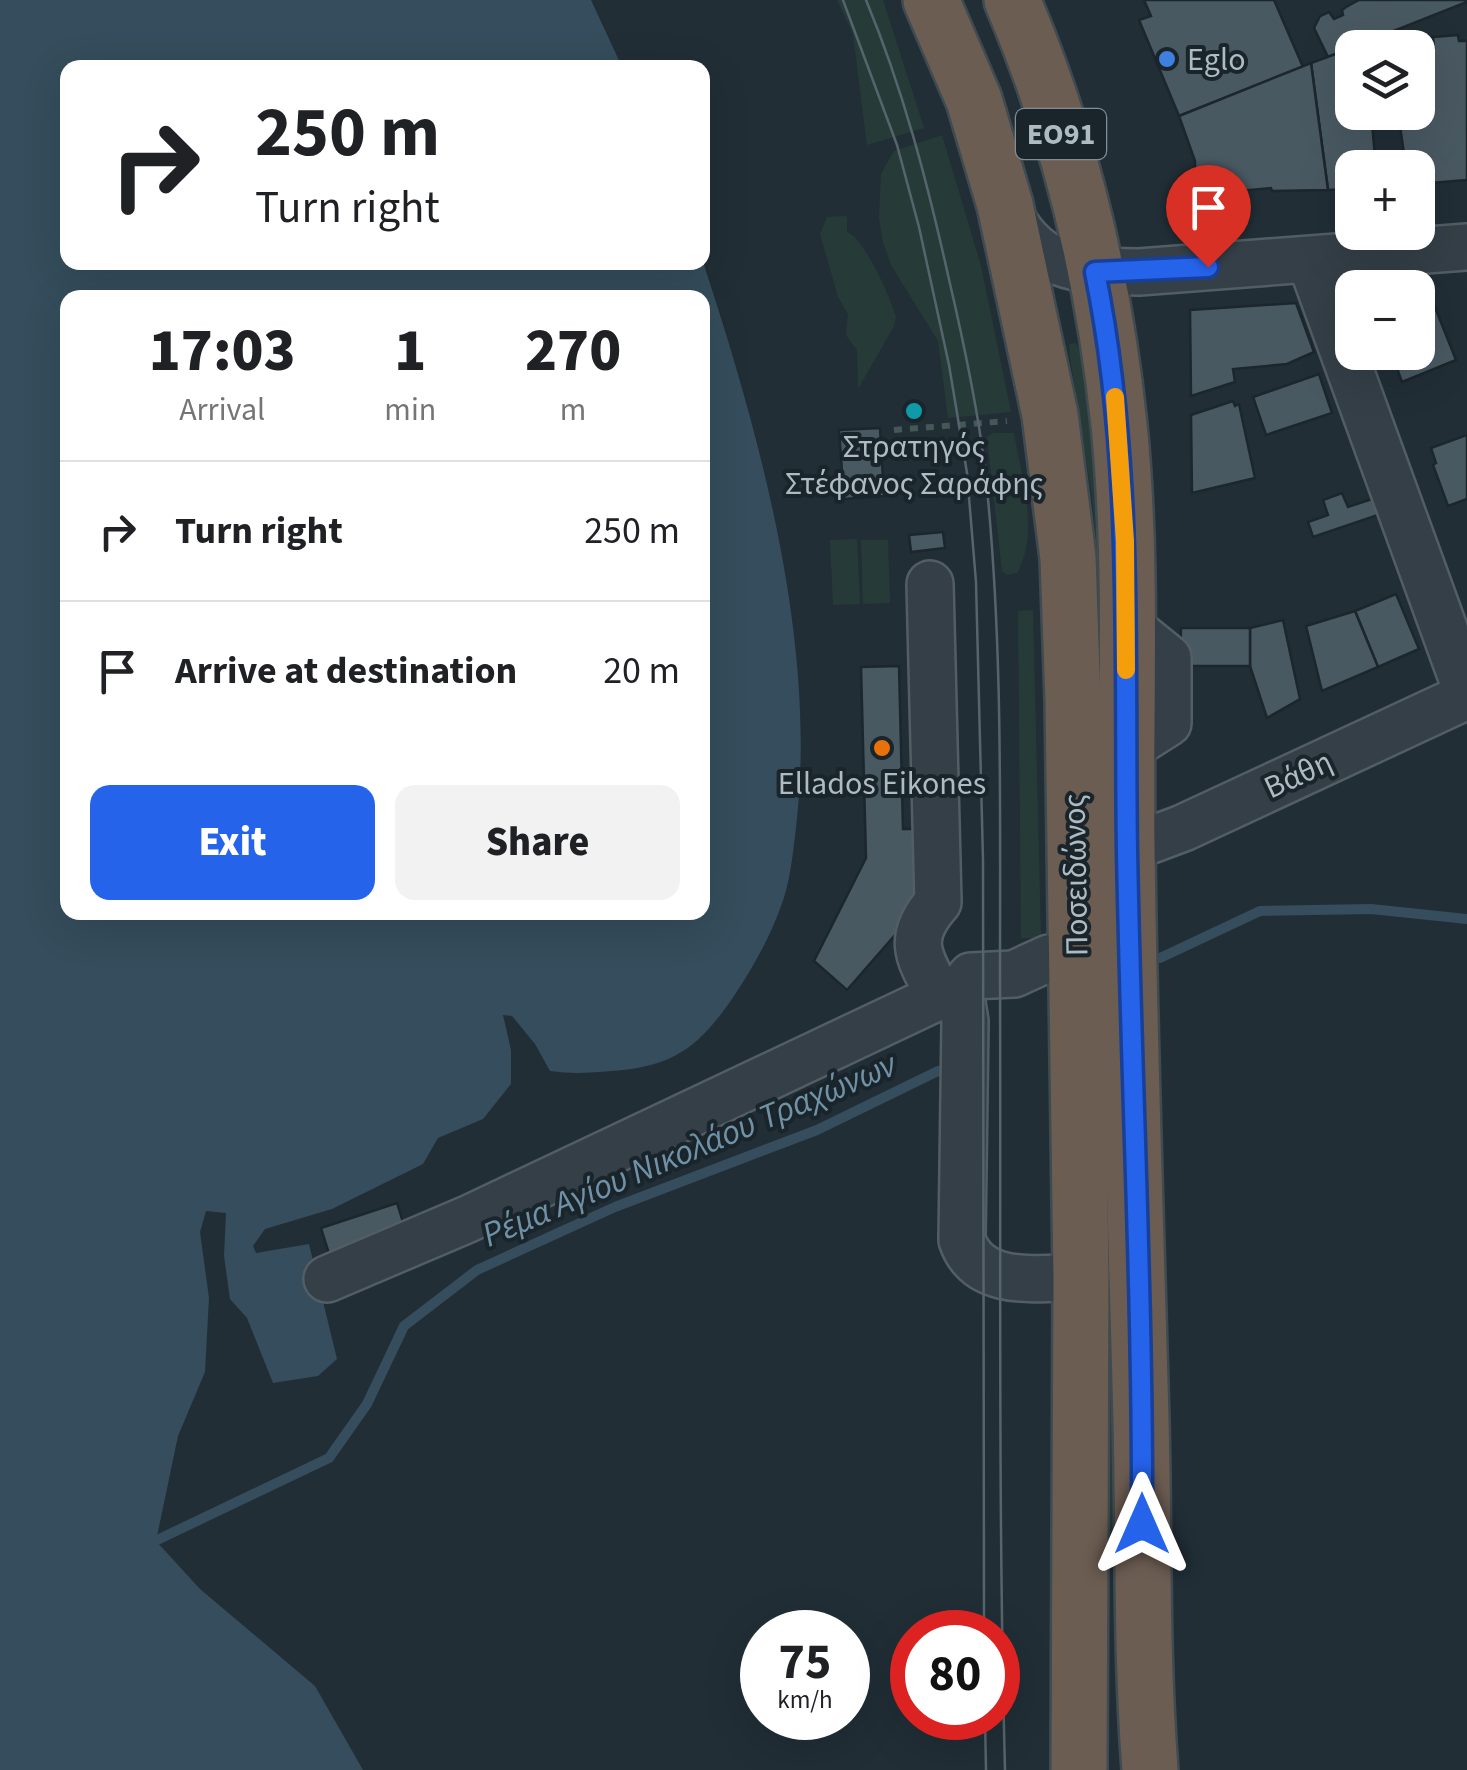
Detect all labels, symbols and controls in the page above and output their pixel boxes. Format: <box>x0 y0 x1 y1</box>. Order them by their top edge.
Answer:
map controls <box>1335 30 1435 370</box>
button: layers <box>1335 30 1435 130</box>
place label: Eglo <box>1187 37 1246 83</box>
marker: Eglo <box>1156 48 1178 70</box>
text: 250 m <box>255 83 440 183</box>
icon: right <box>90 100 220 230</box>
road number: ΕΟ91 <box>1016 109 1106 159</box>
button: + <box>1335 150 1435 250</box>
pin <box>1166 165 1251 268</box>
text: Turn right <box>255 176 440 240</box>
icon: arrive <box>1181 180 1236 235</box>
button: − <box>1335 270 1435 370</box>
text: 17:03 <box>149 309 296 394</box>
text: 1 <box>394 309 426 394</box>
text: 270 <box>525 309 621 394</box>
text: Arrival <box>179 387 265 433</box>
text: min <box>384 387 436 433</box>
text: m <box>560 387 586 433</box>
marker: Στρατηγός Στέφανος Σαράφης <box>903 400 925 422</box>
place label: Στρατηγός Στέφανος Σαράφης <box>785 424 1043 507</box>
icon: right <box>90 504 145 559</box>
text: Turn right <box>175 504 343 558</box>
text: 250 m <box>584 504 680 558</box>
icon: arrive <box>90 644 145 699</box>
text: Arrive at destination <box>175 644 517 698</box>
text: 20 m <box>603 644 680 698</box>
marker: Ellados Eikones <box>871 737 893 759</box>
street label: Βάθη <box>1257 739 1340 811</box>
place label: Ellados Eikones <box>778 761 986 807</box>
button: Exit <box>90 785 375 900</box>
button: Share <box>395 785 680 900</box>
street label: Ποσειδώνος <box>1052 793 1100 957</box>
water label: Ρέμα Αγίου Νικολάου Τραχώνων <box>474 1039 905 1260</box>
position arrow <box>1090 1472 1194 1576</box>
speed limit sign: 80 <box>890 1610 1020 1740</box>
text: 75 <box>779 1627 831 1698</box>
text: km/h <box>777 1682 833 1718</box>

